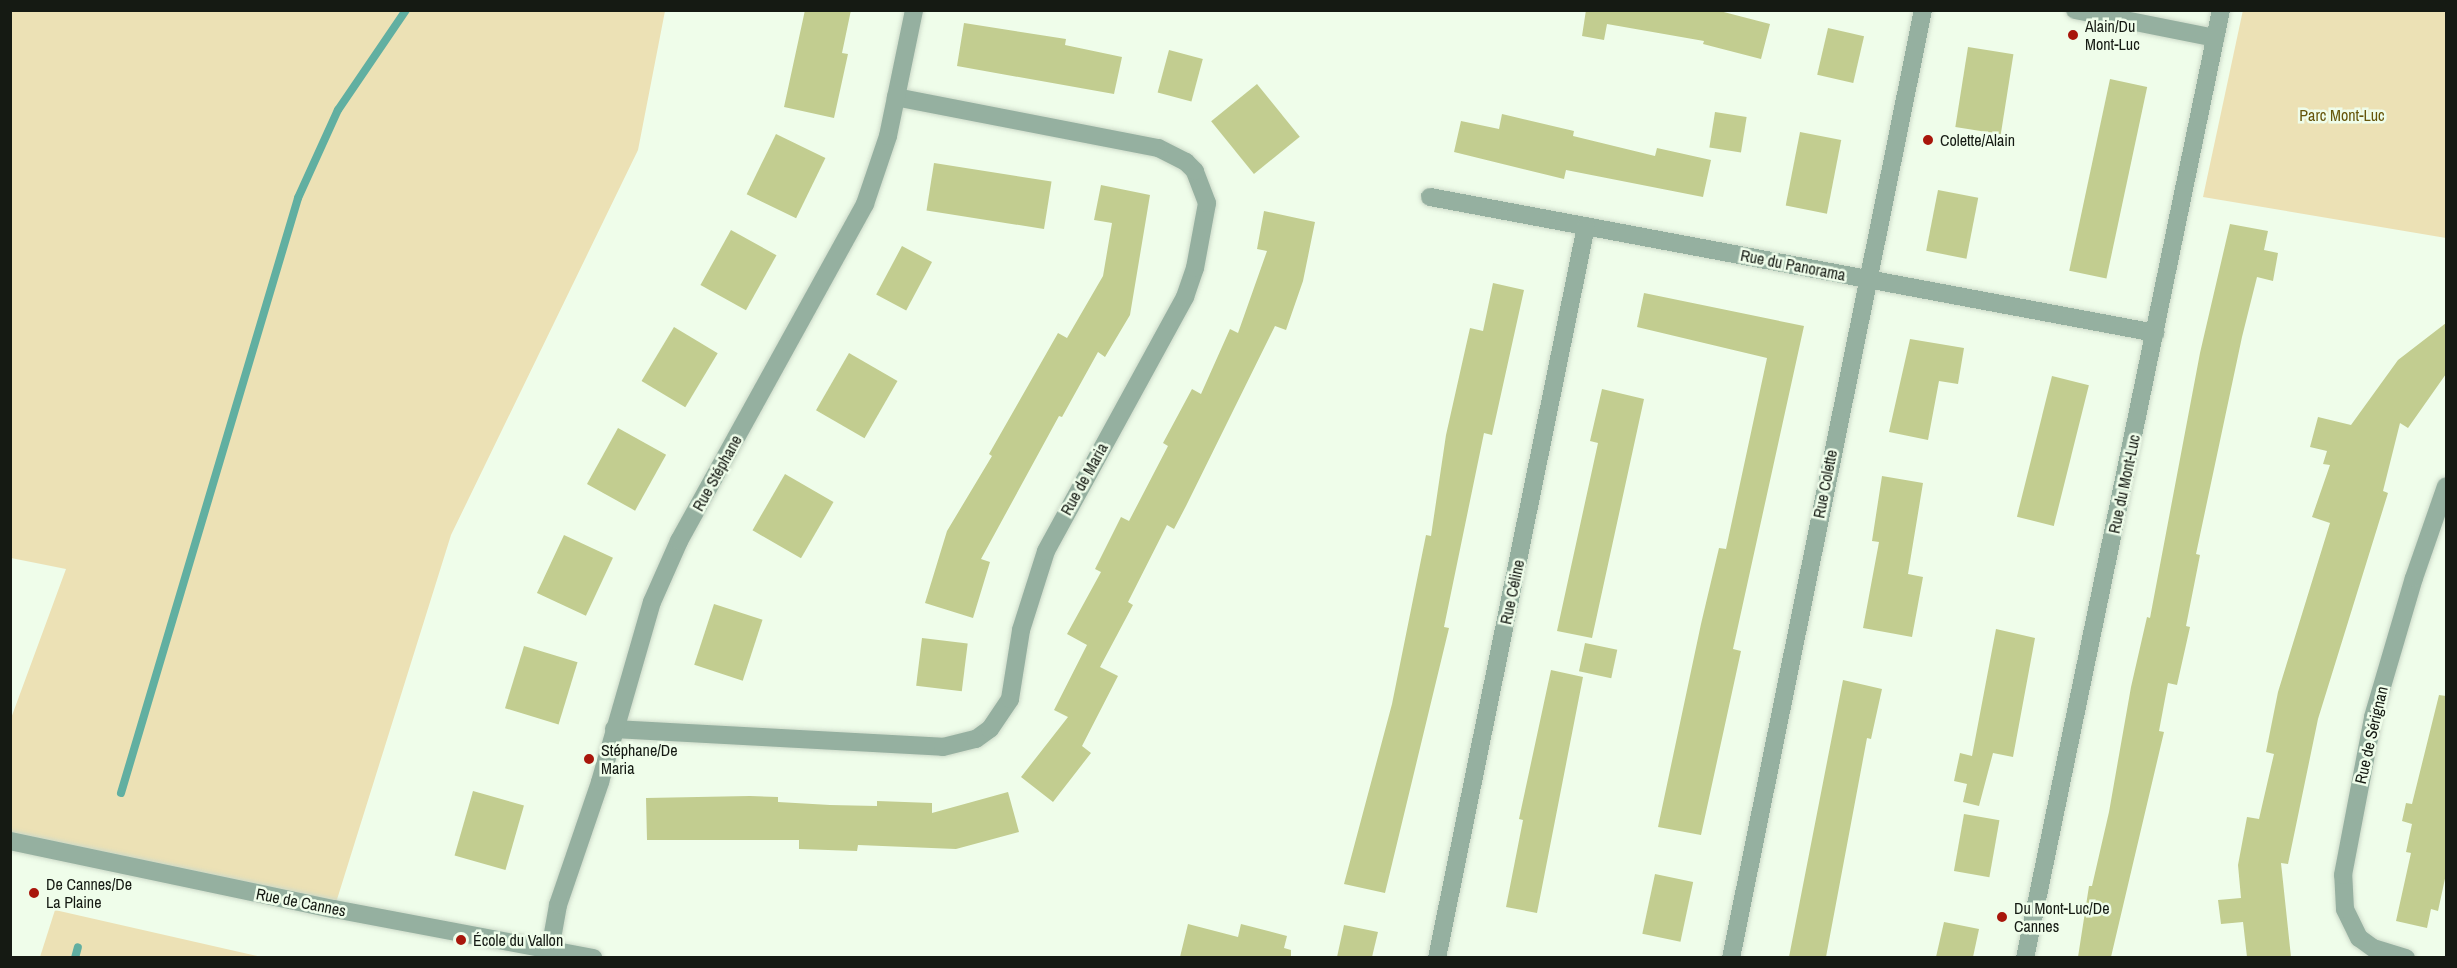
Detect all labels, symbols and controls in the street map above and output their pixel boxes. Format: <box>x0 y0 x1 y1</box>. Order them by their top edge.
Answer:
place label: Alain/Du Mont-Luc <box>2085 16 2140 54</box>
marker: Alain/Du Mont-Luc <box>2066 28 2080 42</box>
park label: Parc Mont-Luc <box>2299 105 2385 125</box>
place label: Colette/Alain <box>1940 130 2015 150</box>
marker: Colette/Alain <box>1921 133 1935 147</box>
street label: Rue du Panorama <box>1739 245 1847 285</box>
street label: Rue Stéphane <box>688 432 746 514</box>
street label: Rue du Mont-Luc <box>2104 433 2144 535</box>
street label: Rue de Maria <box>1056 440 1112 518</box>
street label: Rue Colette <box>1809 448 1841 520</box>
street label: Rue Céline <box>1496 558 1528 626</box>
street label: Rue de Sérignan <box>2350 685 2392 785</box>
place label: Stéphane/De Maria <box>601 740 678 778</box>
marker: Stéphane/De Maria <box>582 752 596 766</box>
place label: De Cannes/De La Plaine <box>46 874 132 912</box>
street label: Rue de Cannes <box>254 884 348 920</box>
marker: De Cannes/De La Plaine <box>27 886 41 900</box>
place label: Du Mont-Luc/De Cannes <box>2014 898 2110 936</box>
marker: Du Mont-Luc/De Cannes <box>1995 910 2009 924</box>
place label: École du Vallon <box>473 930 563 950</box>
marker: École du Vallon <box>454 933 468 947</box>

